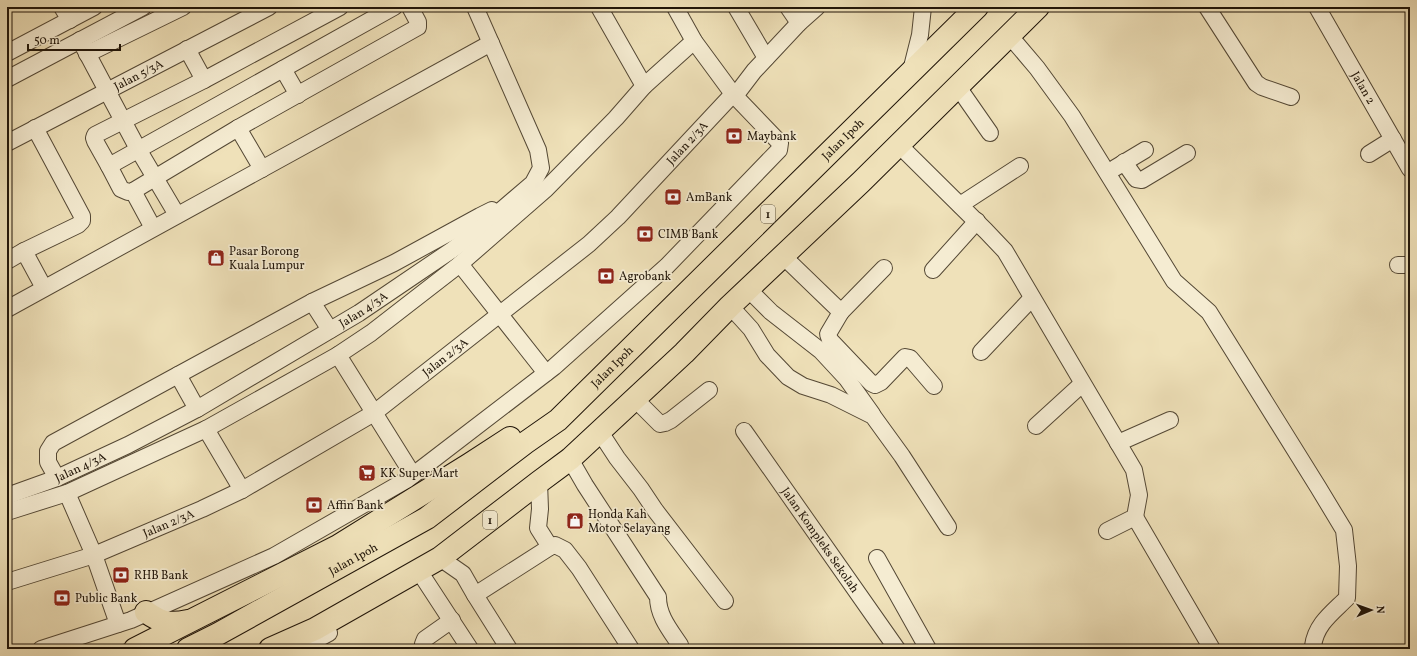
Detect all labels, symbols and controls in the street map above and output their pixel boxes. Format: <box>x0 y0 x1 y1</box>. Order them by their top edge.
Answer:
scale bar <box>28 26 120 52</box>
text: 50 m <box>34 33 60 49</box>
street label: Jalan 5/3A <box>111 56 167 95</box>
street label: Jalan 2 <box>1347 69 1378 108</box>
street label: Jalan Ipoh <box>819 116 868 165</box>
street label: Jalan 2/3A <box>664 118 713 169</box>
bank icon: Maybank <box>724 126 744 146</box>
place label: Maybank <box>747 129 797 145</box>
bank icon: AmBank <box>663 187 683 207</box>
place label: AmBank <box>686 190 733 206</box>
road number: 1 <box>761 205 775 223</box>
bank icon: CIMB Bank <box>635 224 655 244</box>
place label: CIMB Bank <box>658 227 719 243</box>
place label: Pasar Borong Kuala Lumpur <box>229 244 305 274</box>
shop icon: Pasar Borong Kuala Lumpur <box>206 248 226 268</box>
bank icon: Agrobank <box>596 266 616 286</box>
place label: Agrobank <box>619 269 672 285</box>
street label: Jalan 4/3A <box>336 288 392 332</box>
street label: Jalan 2/3A <box>419 335 472 381</box>
street label: Jalan Ipoh <box>588 343 637 392</box>
street label: Jalan 4/3A <box>53 449 110 487</box>
supermarket icon: KK Super Mart <box>357 463 377 483</box>
place label: KK Super Mart <box>380 466 458 482</box>
street label: Jalan Kompleks Sekolah <box>777 484 862 596</box>
bank icon: Affin Bank <box>304 495 324 515</box>
place label: Affin Bank <box>327 498 384 514</box>
street label: Jalan 2/3A <box>141 506 197 542</box>
place label: Honda Kah Motor Selayang <box>588 507 671 537</box>
road number: 1 <box>483 511 497 529</box>
shop icon: Honda Kah Motor Selayang <box>565 511 585 531</box>
street label: Jalan Ipoh <box>326 540 381 580</box>
bank icon: RHB Bank <box>111 565 131 585</box>
place label: RHB Bank <box>134 568 189 584</box>
bank icon: Public Bank <box>52 588 72 608</box>
north arrow <box>1351 590 1391 630</box>
place label: Public Bank <box>75 591 138 607</box>
text: N <box>1372 605 1387 614</box>

